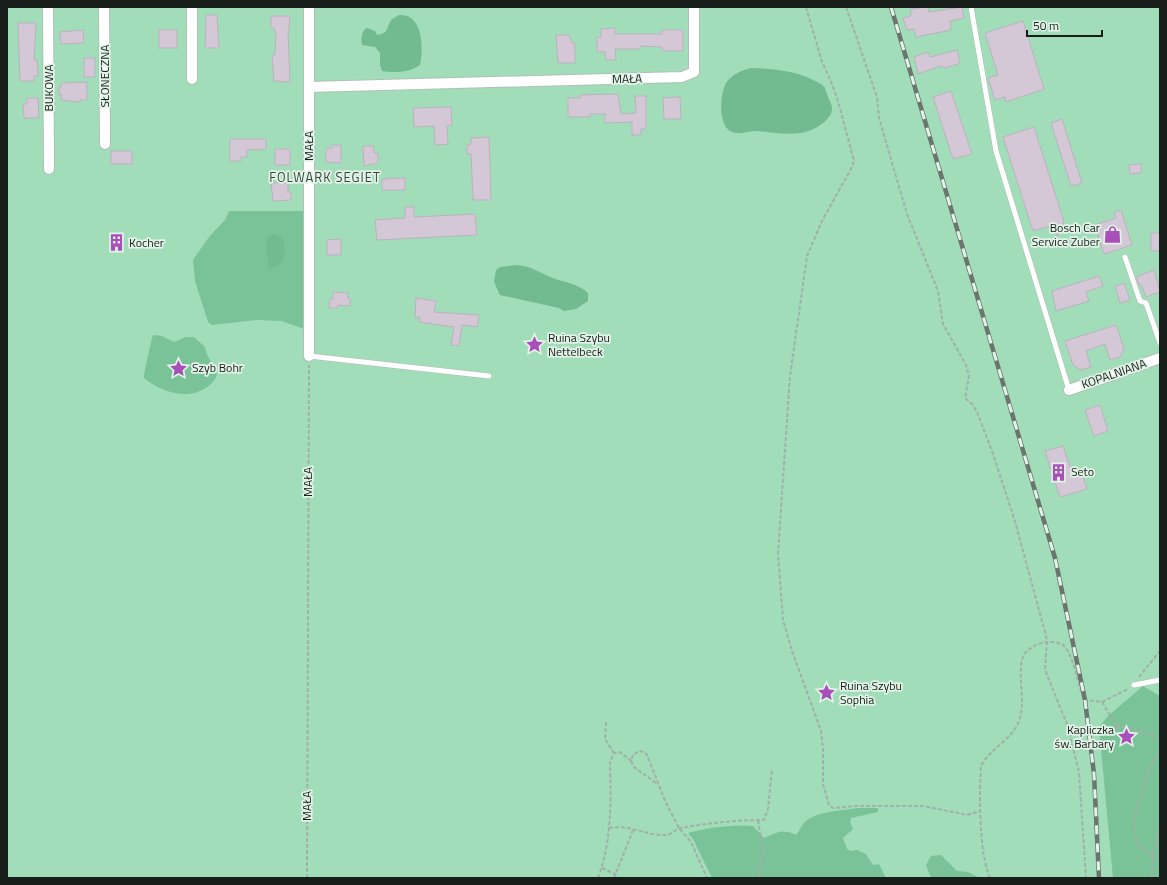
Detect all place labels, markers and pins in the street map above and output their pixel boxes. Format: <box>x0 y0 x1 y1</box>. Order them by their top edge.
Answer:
place label: Bosch Car Service Zuber <box>1032 218 1100 251</box>
shop icon: Bosch Car Service Zuber <box>1103 225 1123 245</box>
building icon: Kocher <box>106 233 126 253</box>
place label: Kocher <box>129 233 164 252</box>
place label: Ruina Szybu Nettelbeck <box>548 328 610 361</box>
place icon: Ruina Szybu Nettelbeck <box>525 335 545 355</box>
place icon: Szyb Bohr <box>169 358 189 378</box>
place label: Szyb Bohr <box>192 358 243 377</box>
building icon: Seto <box>1048 462 1068 482</box>
place label: Seto <box>1071 462 1094 481</box>
place label: Ruina Szybu Sophia <box>840 676 902 709</box>
place icon: Ruina Szybu Sophia <box>817 683 837 703</box>
place label: Kapliczka św. Barbary <box>1055 720 1114 753</box>
place icon: Kapliczka św. Barbary <box>1117 727 1137 747</box>

